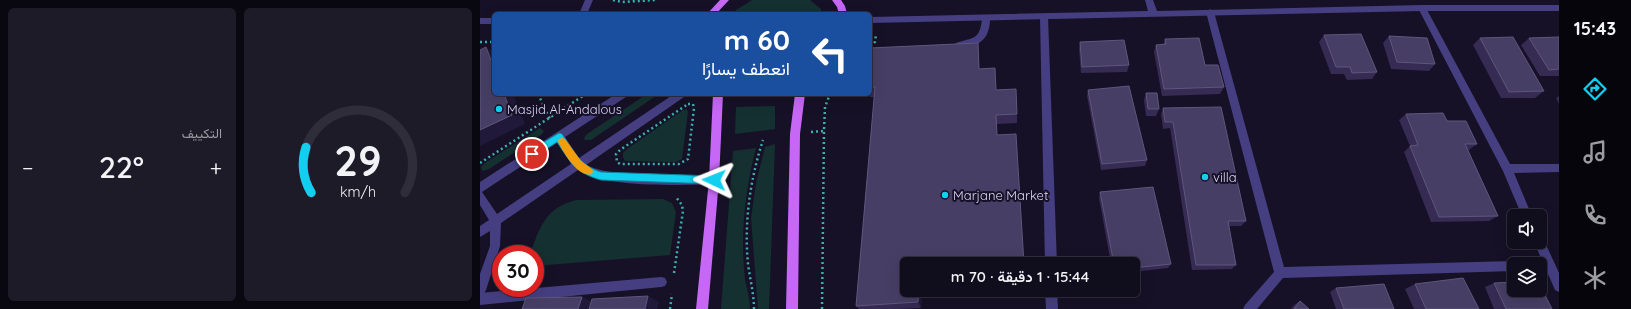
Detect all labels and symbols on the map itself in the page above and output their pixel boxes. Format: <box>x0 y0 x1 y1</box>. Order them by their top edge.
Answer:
place label: Masjid Al-Andalous <box>507 101 622 117</box>
marker: Masjid Al-Andalous <box>494 104 504 114</box>
pin <box>515 137 549 171</box>
position arrow <box>693 159 735 201</box>
place label: villa <box>1213 169 1237 185</box>
marker: villa <box>1200 172 1210 182</box>
place label: Marjane Market <box>953 187 1048 203</box>
marker: Marjane Market <box>940 190 950 200</box>
speed limit sign: 30 <box>492 245 544 297</box>

